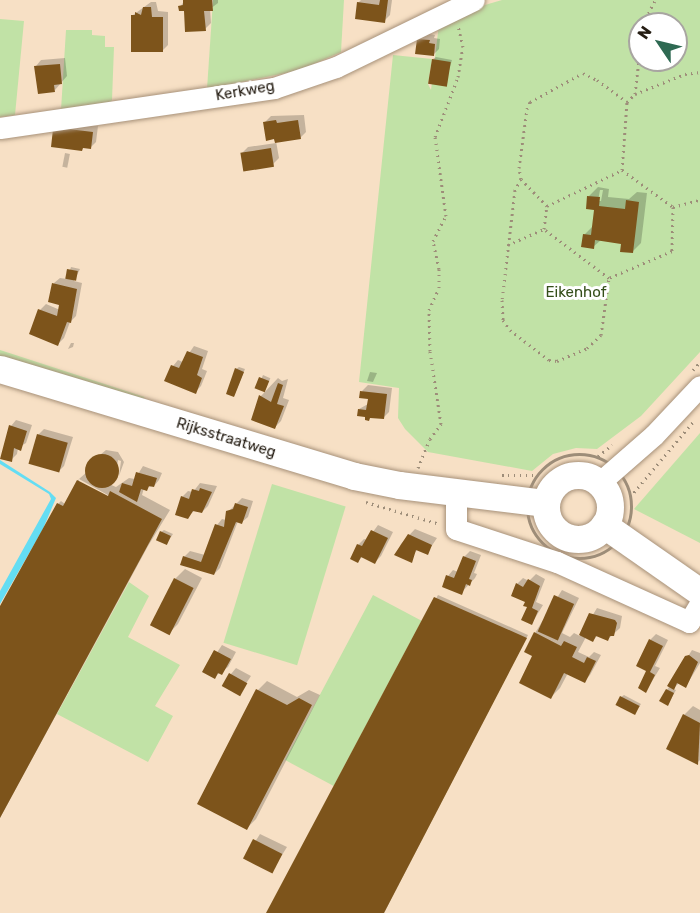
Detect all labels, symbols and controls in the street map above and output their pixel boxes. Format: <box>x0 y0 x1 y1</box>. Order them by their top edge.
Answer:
north arrow <box>628 12 688 72</box>
text: N <box>633 22 656 43</box>
street label: Kerkweg <box>214 77 276 105</box>
park label: Eikenhof <box>545 284 607 302</box>
street label: Rijksstraatweg <box>174 414 278 462</box>

